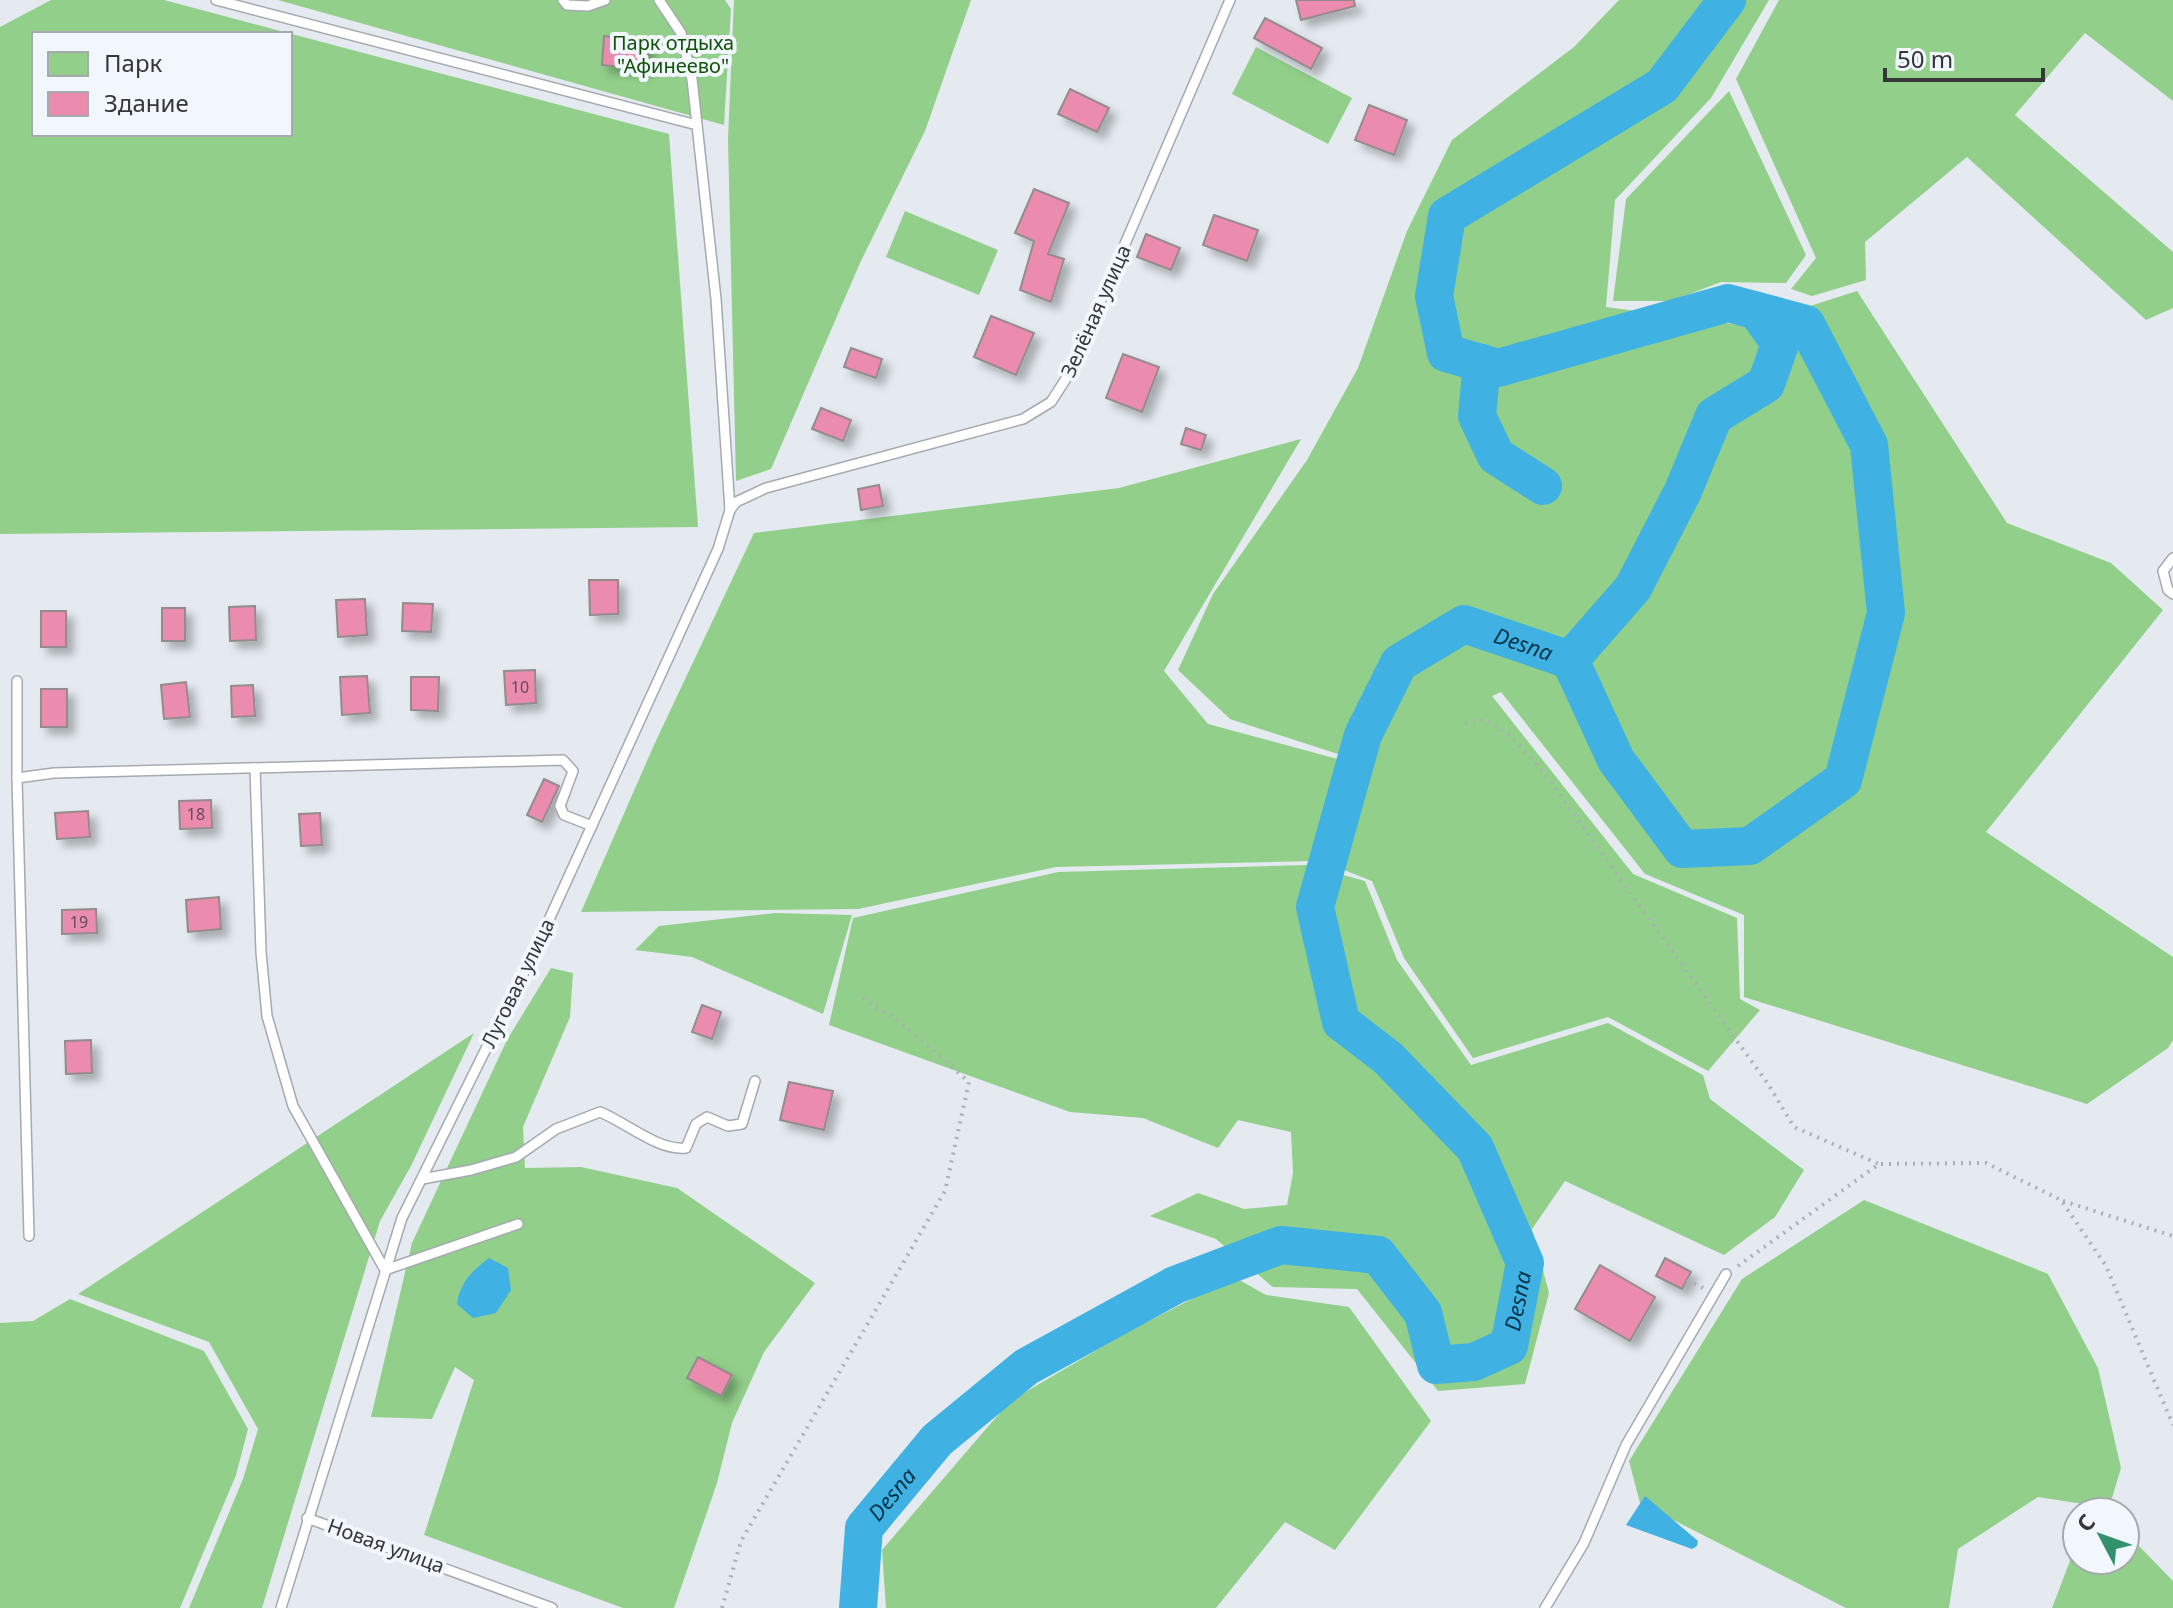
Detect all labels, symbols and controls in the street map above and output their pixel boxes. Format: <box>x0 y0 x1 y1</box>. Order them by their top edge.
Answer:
park label: Парк отдыха "Афинеево" <box>612 29 734 79</box>
legend <box>32 32 292 136</box>
scale bar <box>1885 32 2043 82</box>
text: 50 m <box>1897 42 1953 75</box>
text: Парк <box>104 46 163 79</box>
text: Здание <box>104 86 189 119</box>
street label: Зелёная улица <box>1054 240 1137 381</box>
water label: Desna <box>1490 619 1558 667</box>
house number: 10 <box>511 676 529 698</box>
house number: 18 <box>187 803 205 825</box>
house number: 19 <box>70 911 88 933</box>
street label: Луговая улица <box>475 914 560 1052</box>
water label: Desna <box>1496 1268 1537 1333</box>
water label: Desna <box>860 1460 922 1527</box>
north arrow <box>2061 1496 2141 1576</box>
text: С <box>2069 1507 2101 1537</box>
street label: Новая улица <box>324 1512 448 1579</box>

